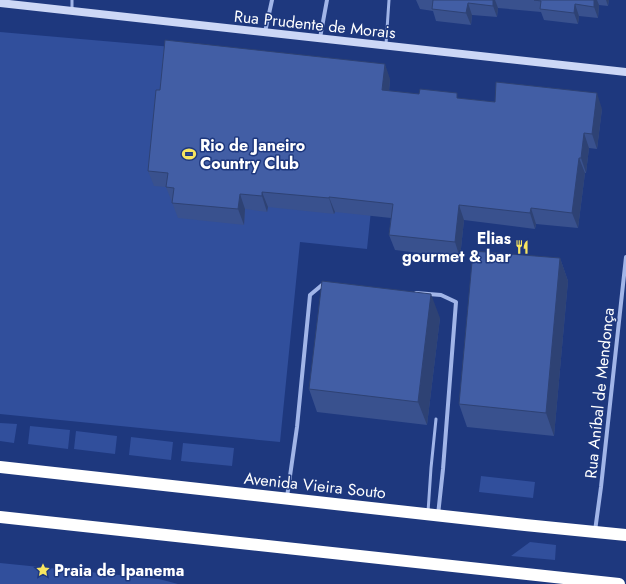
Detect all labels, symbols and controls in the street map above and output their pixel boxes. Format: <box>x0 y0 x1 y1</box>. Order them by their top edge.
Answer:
street label: Rua Prudente de Morais <box>233 5 397 44</box>
place label: Rio de Janeiro Country Club <box>200 134 305 175</box>
sports icon: Rio de Janeiro Country Club <box>181 146 197 162</box>
place label: Elias gourmet & bar <box>402 227 511 268</box>
restaurant icon: Elias gourmet & bar <box>514 239 530 255</box>
street label: Rua Aníbal de Mendonça <box>579 307 620 480</box>
street label: Avenida Vieira Souto <box>243 467 387 504</box>
place label: Praia de Ipanema <box>54 559 184 582</box>
place icon: Praia de Ipanema <box>35 562 51 578</box>

